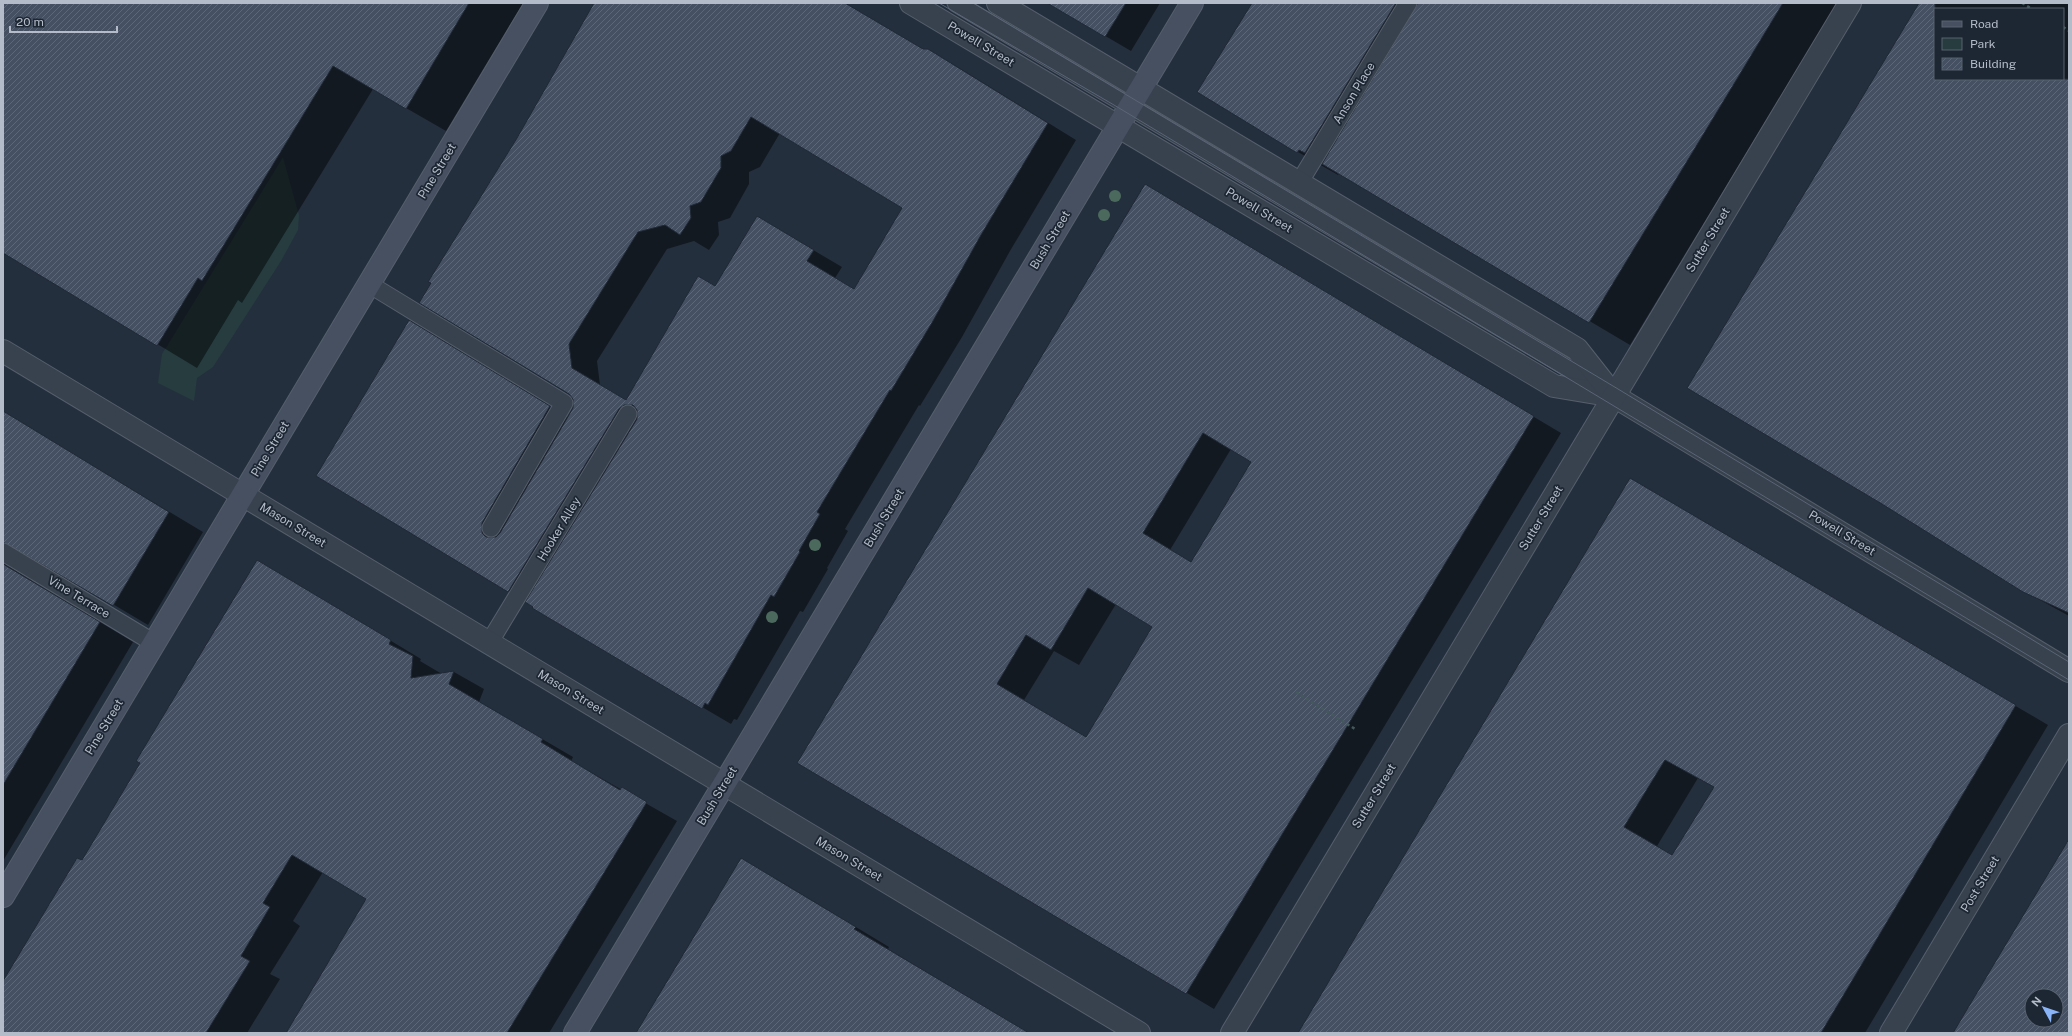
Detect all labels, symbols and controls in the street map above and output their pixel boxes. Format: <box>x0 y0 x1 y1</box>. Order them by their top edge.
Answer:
scale bar <box>10 8 117 34</box>
legend <box>1934 8 2064 80</box>
text: 20 m <box>16 15 44 29</box>
text: Road <box>1970 17 1998 31</box>
street label: Powell Street <box>945 19 1017 70</box>
text: Park <box>1970 37 1996 51</box>
text: Building <box>1970 57 2016 71</box>
street label: Anson Place <box>1330 60 1378 126</box>
street label: Pine Street <box>415 140 459 201</box>
street label: Powell Street <box>1223 185 1295 236</box>
street label: Sutter Street <box>1683 205 1733 275</box>
street label: Bush Street <box>1027 208 1073 272</box>
street label: Pine Street <box>248 418 292 479</box>
street label: Sutter Street <box>1516 483 1566 553</box>
street label: Bush Street <box>861 486 907 550</box>
street label: Hooker Alley <box>534 494 584 563</box>
street label: Mason Street <box>257 500 329 550</box>
street label: Powell Street <box>1806 508 1878 559</box>
street label: Vine Terrace <box>45 573 113 621</box>
street label: Mason Street <box>535 667 607 717</box>
street label: Pine Street <box>82 696 126 757</box>
street label: Sutter Street <box>1349 761 1399 831</box>
street label: Bush Street <box>694 764 740 828</box>
street label: Mason Street <box>813 834 885 884</box>
street label: Post Street <box>1958 853 2002 915</box>
north arrow <box>2024 988 2064 1028</box>
text: N <box>2029 994 2044 1009</box>

